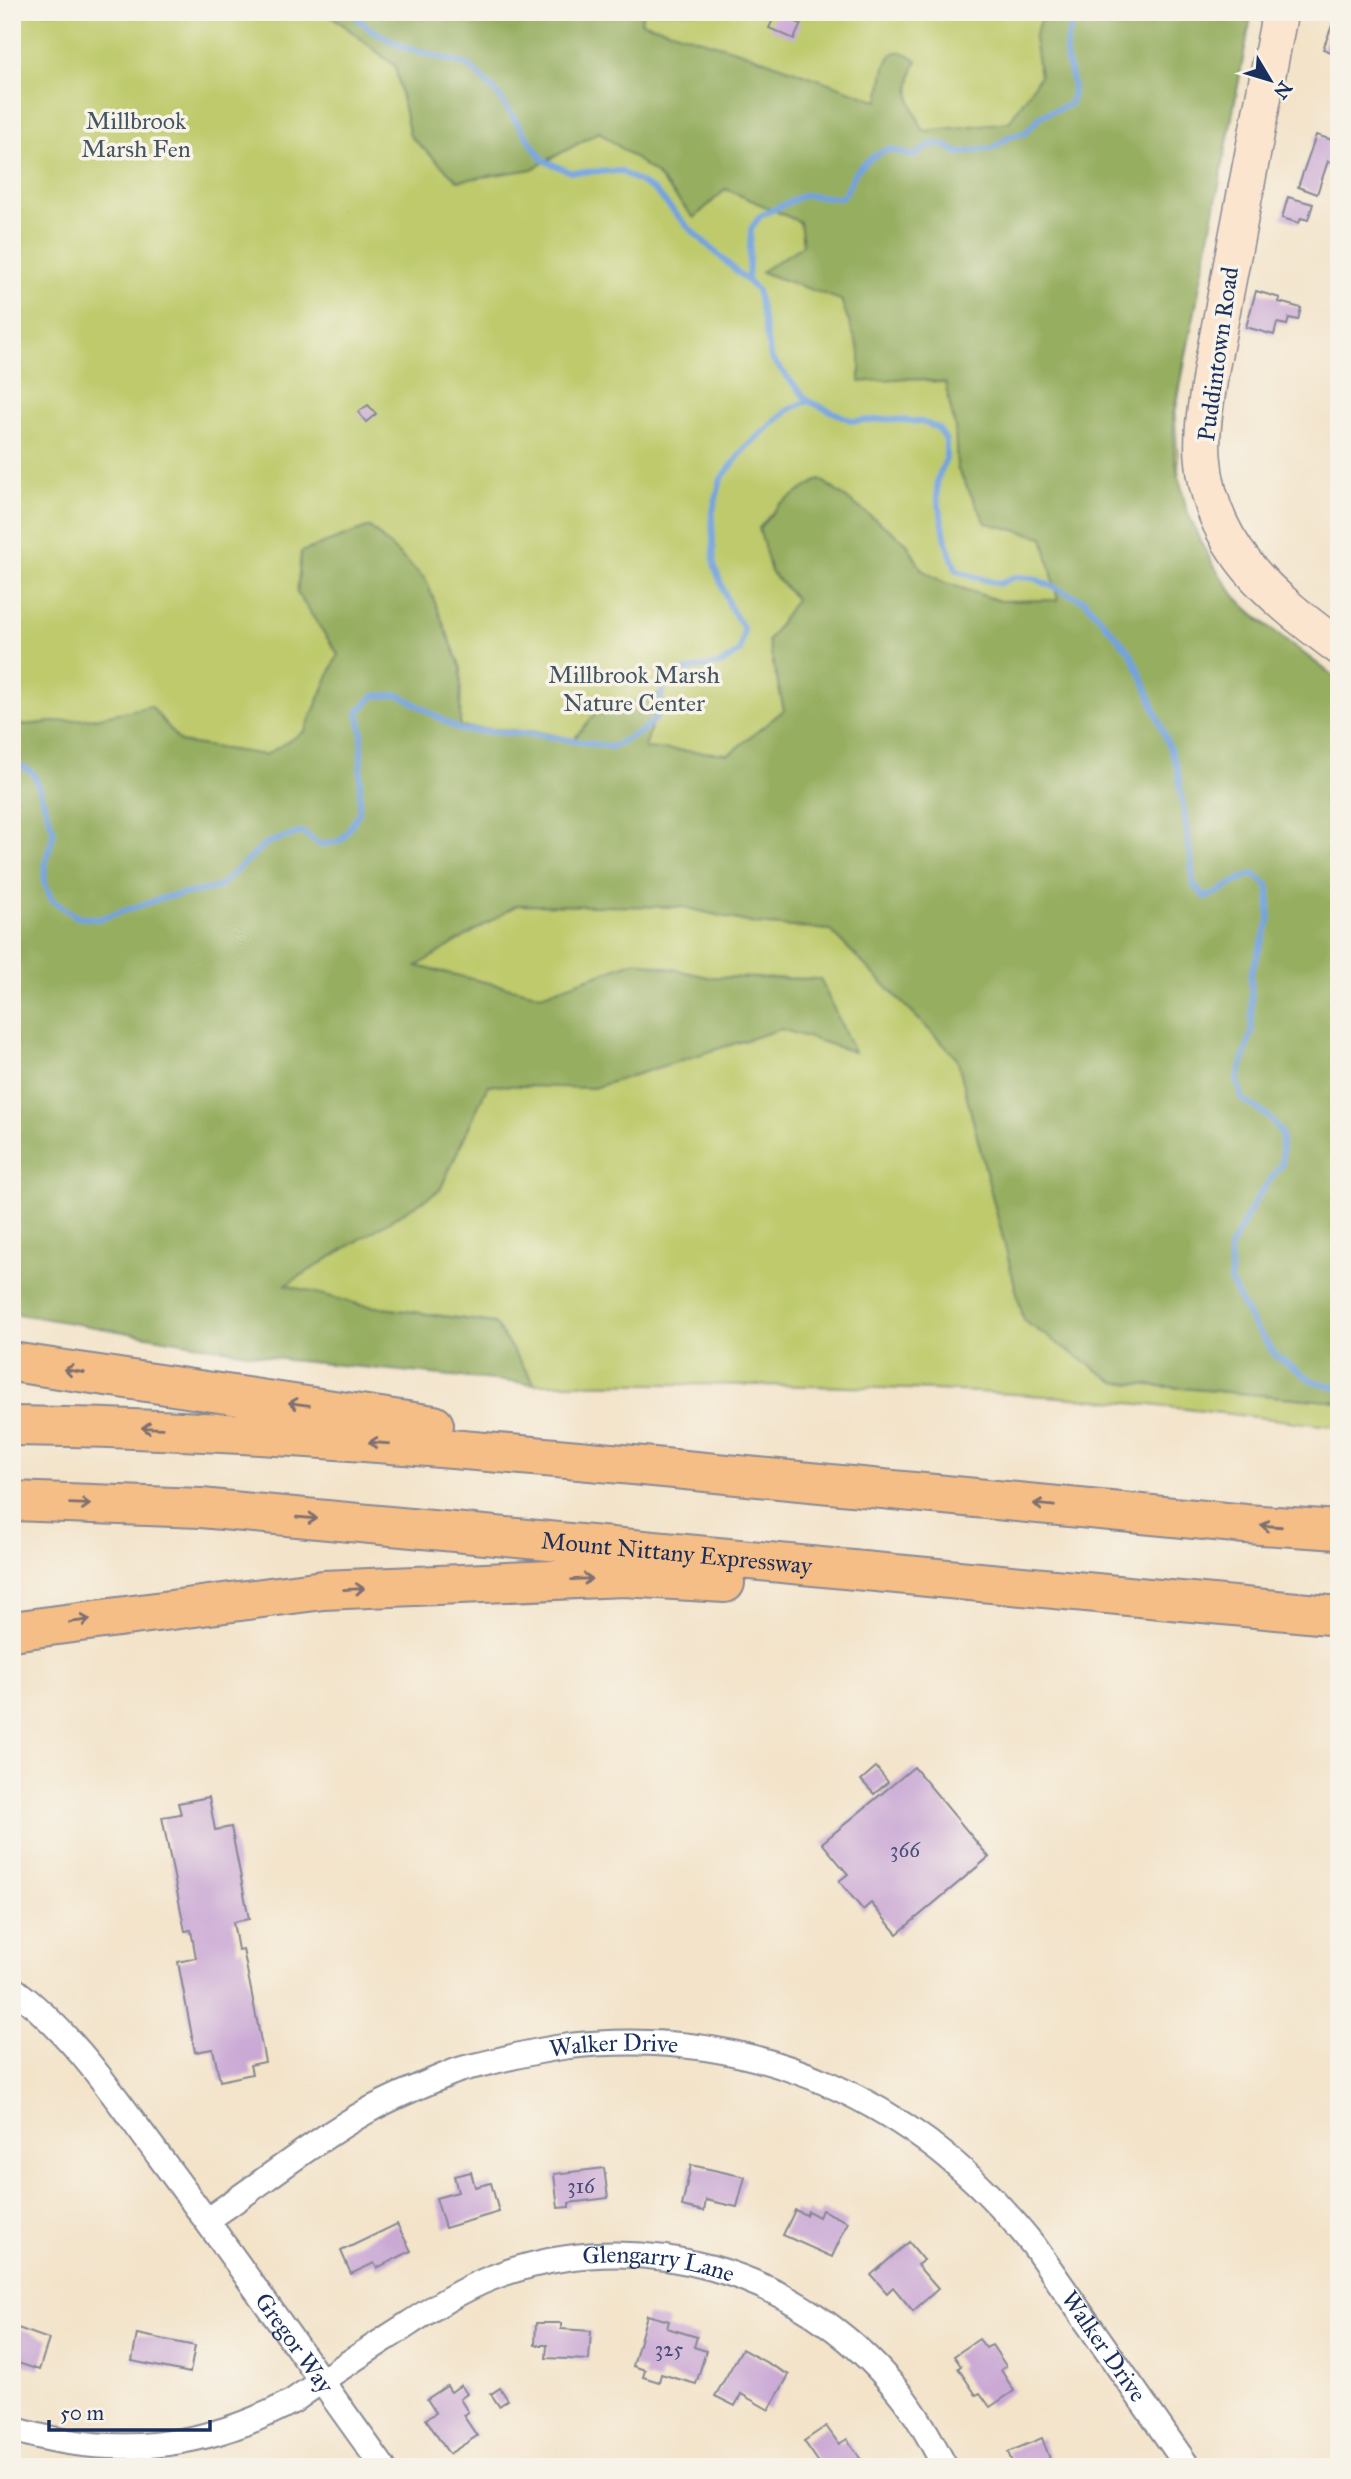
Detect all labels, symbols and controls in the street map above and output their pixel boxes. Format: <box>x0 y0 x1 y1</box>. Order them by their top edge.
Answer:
north arrow <box>1236 46 1306 116</box>
text: N <box>1269 77 1297 104</box>
park label: Millbrook Marsh Fen <box>81 106 191 164</box>
street label: Puddintown Road <box>1191 265 1245 443</box>
park label: Millbrook Marsh Nature Center <box>548 660 720 718</box>
one-way arrow <box>63 1364 86 1377</box>
one-way arrow <box>288 1398 311 1411</box>
one-way arrow <box>140 1422 163 1435</box>
one-way arrow <box>368 1436 390 1449</box>
one-way arrow <box>69 1497 92 1510</box>
one-way arrow <box>1033 1498 1056 1511</box>
one-way arrow <box>296 1512 318 1525</box>
one-way arrow <box>1260 1519 1282 1532</box>
street label: Mount Nittany Expressway <box>540 1525 814 1581</box>
one-way arrow <box>570 1572 593 1585</box>
one-way arrow <box>343 1582 365 1595</box>
one-way arrow <box>68 1615 91 1628</box>
house number: 366 <box>890 1837 921 1863</box>
street label: Walker Drive <box>547 2028 679 2064</box>
house number: 316 <box>567 2173 596 2199</box>
street label: Glengarry Lane <box>581 2239 738 2289</box>
street label: Walker Drive <box>1055 2285 1153 2408</box>
street label: Gregor Way <box>248 2287 341 2400</box>
house number: 325 <box>655 2336 683 2362</box>
scale bar <box>49 2388 210 2432</box>
text: 50 m <box>60 2400 105 2426</box>

